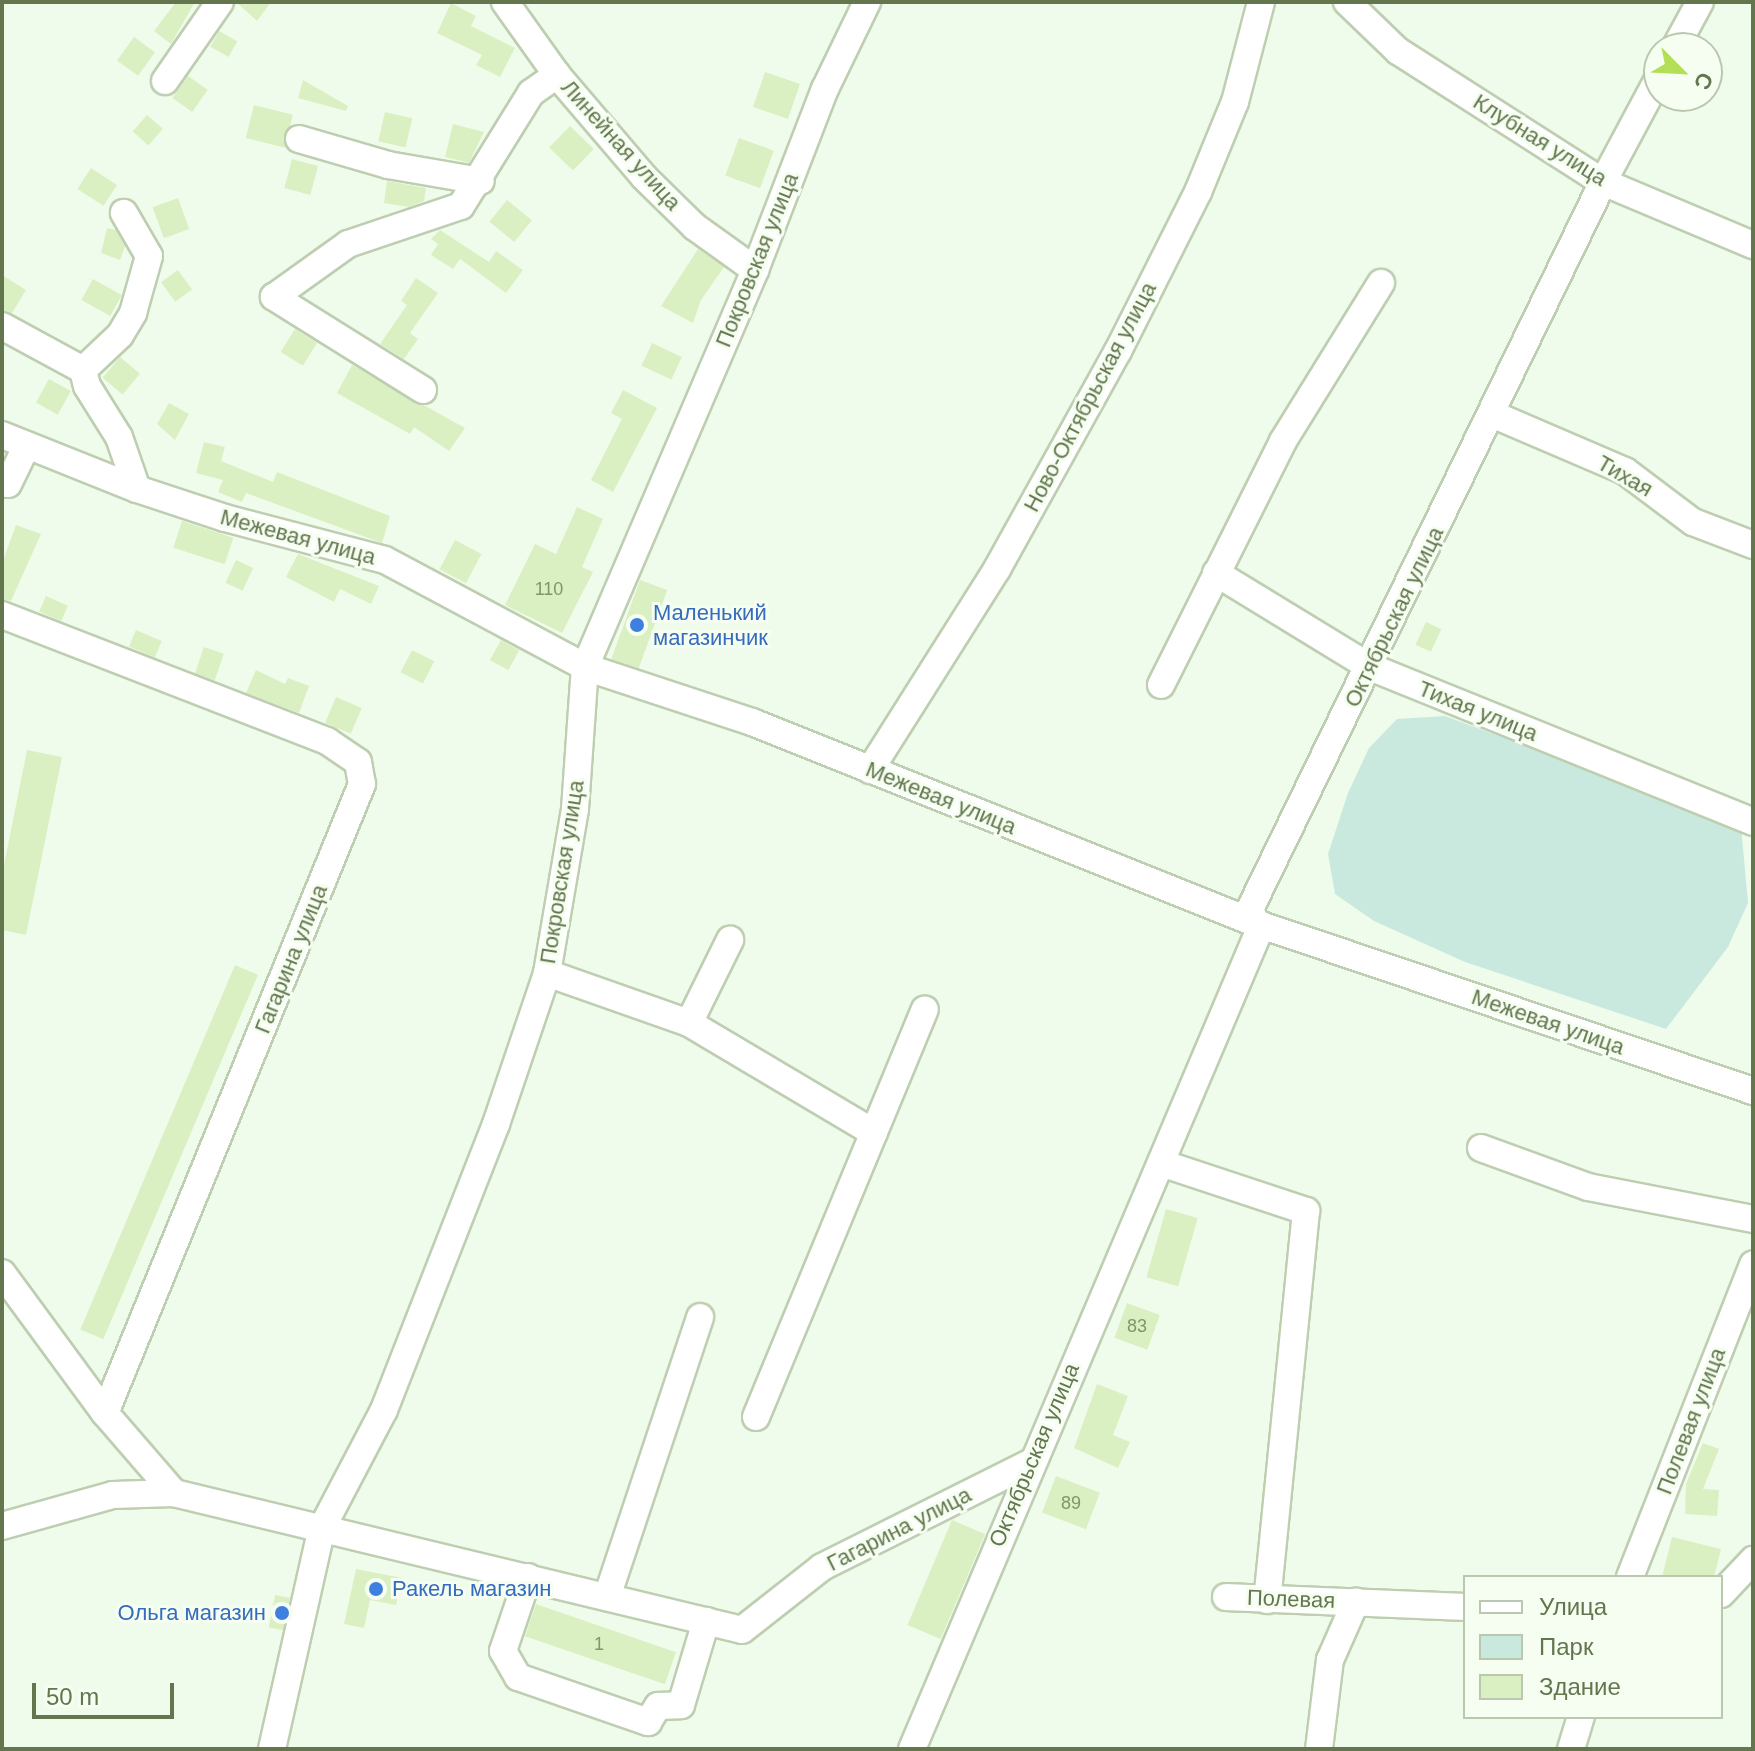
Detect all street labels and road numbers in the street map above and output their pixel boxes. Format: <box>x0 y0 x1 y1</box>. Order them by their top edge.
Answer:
street label: Линейная улица <box>556 74 686 216</box>
street label: Клубная улица <box>1468 88 1612 192</box>
street label: Покровская улица <box>710 169 804 351</box>
street label: Ново-Октябрьская улица <box>1018 278 1162 516</box>
street label: Тихая <box>1593 450 1657 502</box>
street label: Межевая улица <box>217 504 379 570</box>
street label: Октябрьская улица <box>1339 523 1449 711</box>
street label: Тихая улица <box>1415 675 1541 747</box>
street label: Межевая улица <box>862 756 1020 840</box>
street label: Покровская улица <box>534 778 590 966</box>
street label: Гагарина улица <box>249 881 333 1037</box>
street label: Межевая улица <box>1468 984 1628 1060</box>
street label: Полевая улица <box>1651 1344 1731 1498</box>
street label: Октябрьская улица <box>983 1359 1085 1551</box>
street label: Гагарина улица <box>823 1481 975 1577</box>
street label: Полевая <box>1246 1584 1336 1614</box>

